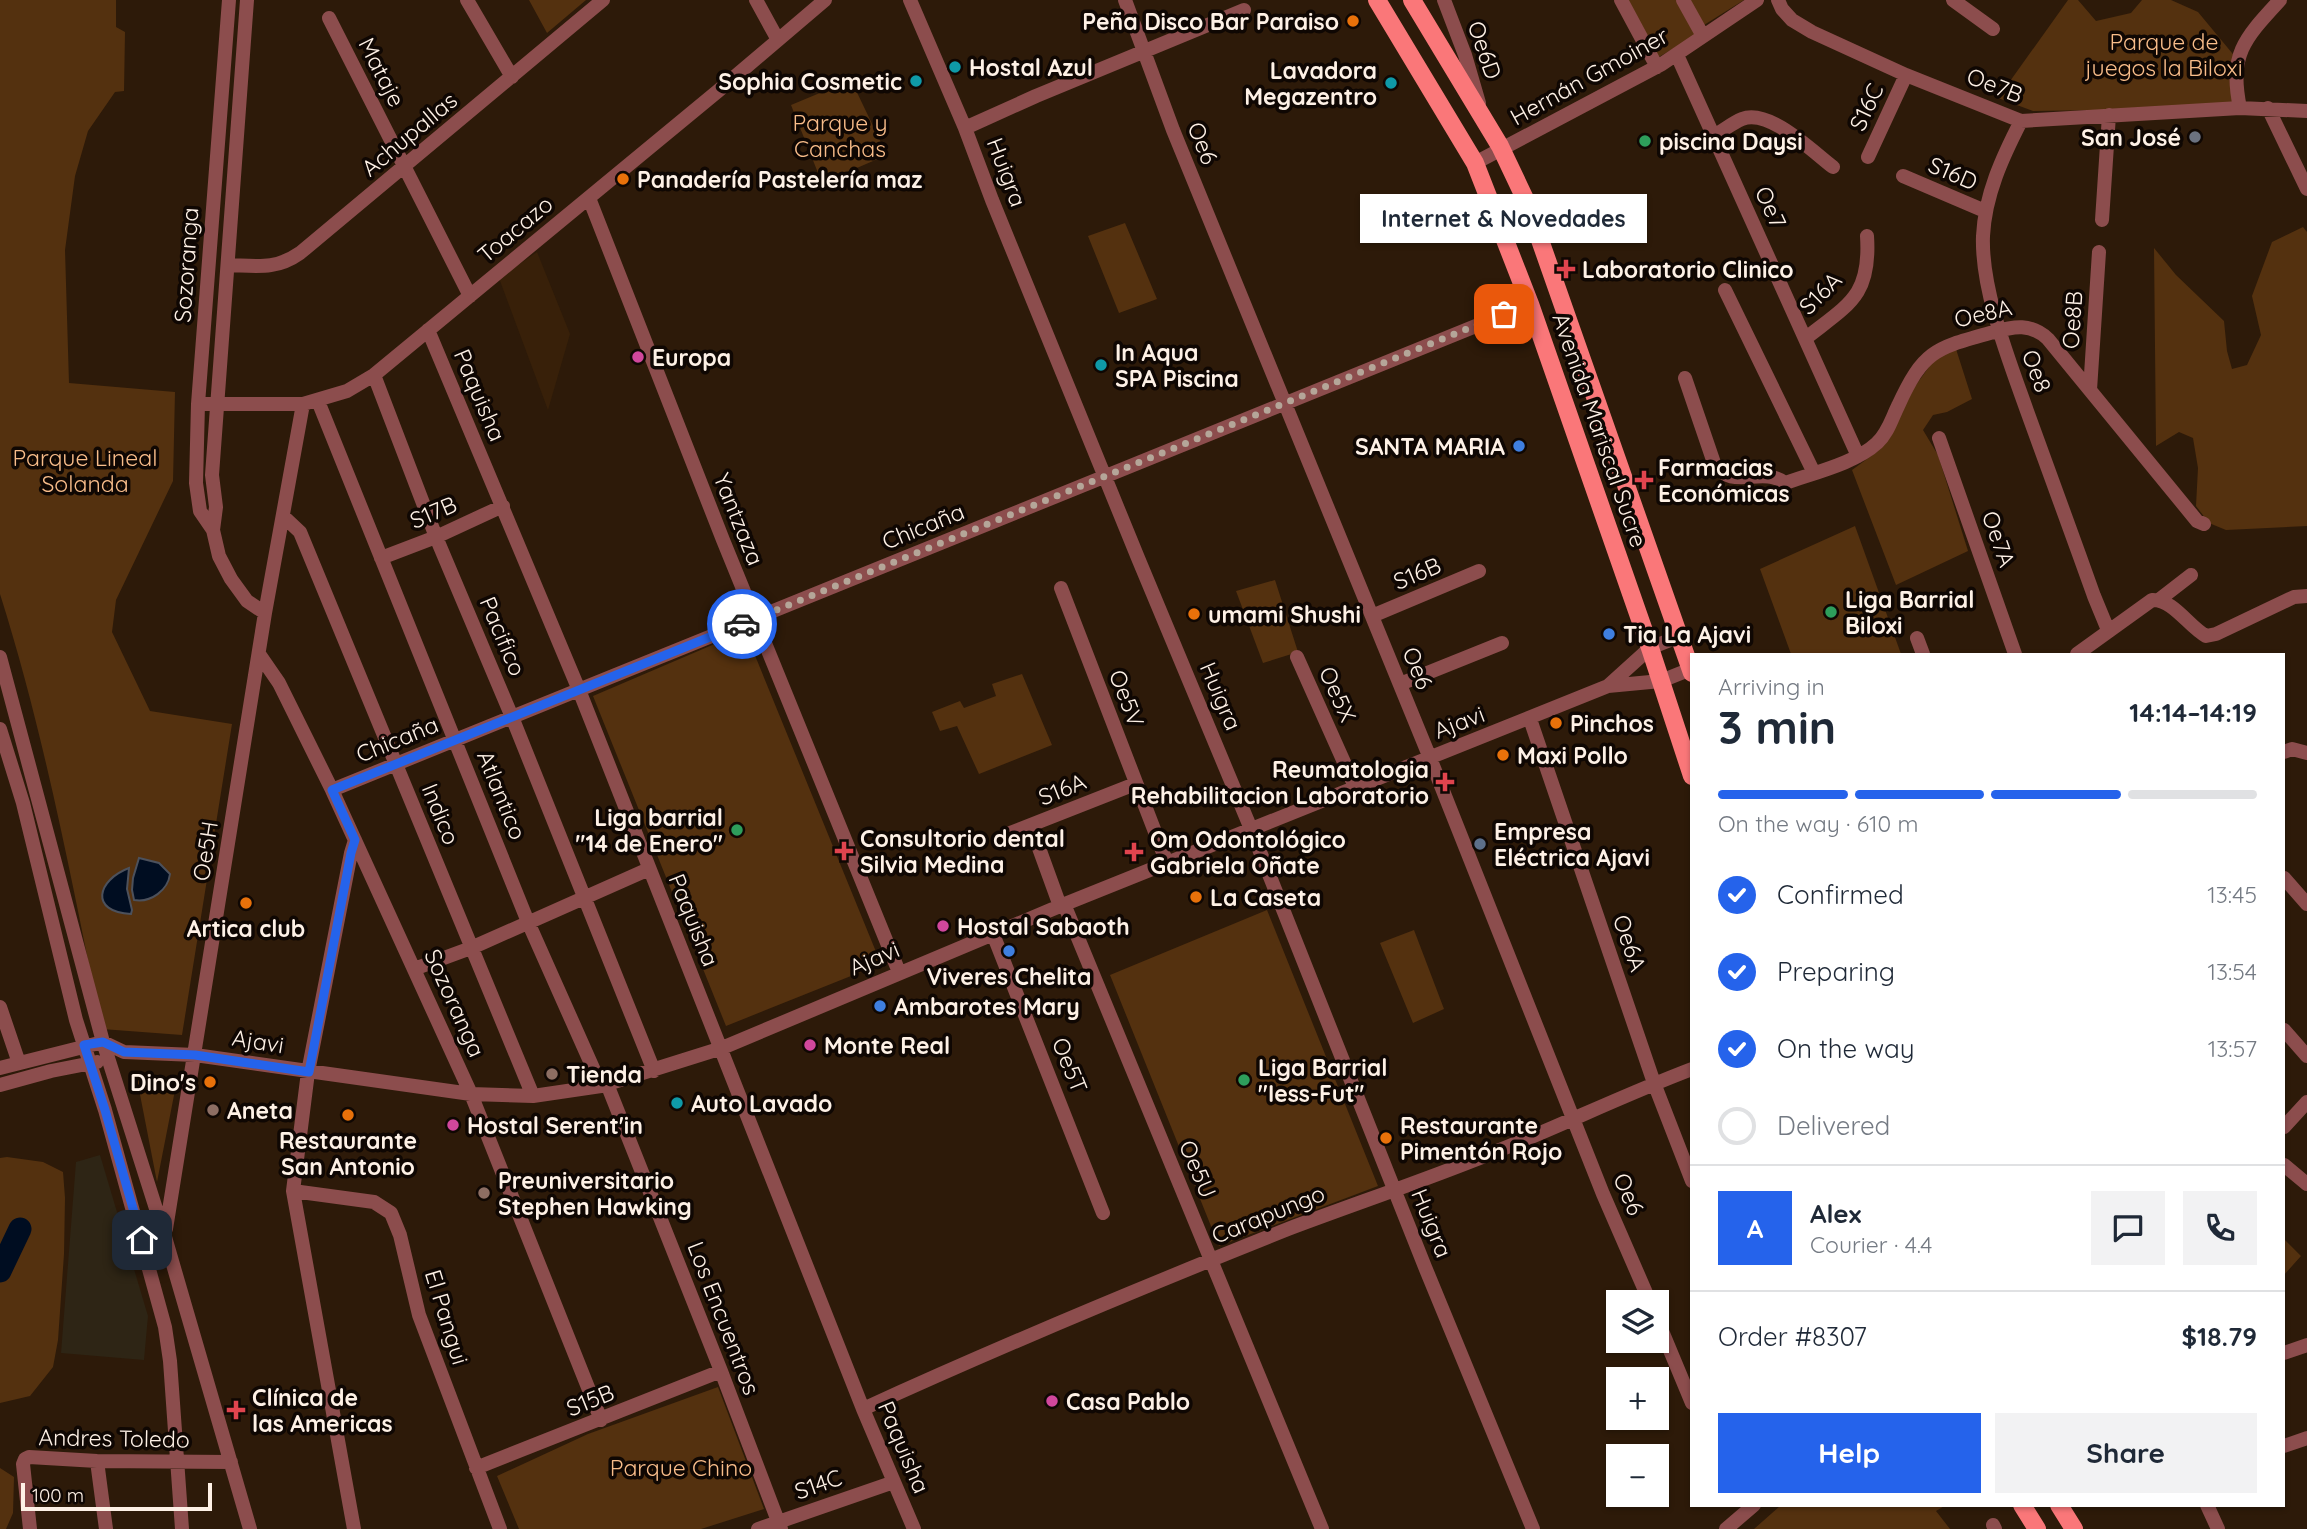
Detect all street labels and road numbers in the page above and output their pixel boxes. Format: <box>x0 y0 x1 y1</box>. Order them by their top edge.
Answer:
street label: Oe6D <box>1462 17 1508 83</box>
street label: Hernán Gmoiner <box>1505 21 1673 131</box>
street label: Mataje <box>352 32 412 112</box>
street label: Oe7B <box>1963 61 2027 109</box>
street label: S16C <box>1843 79 1889 135</box>
street label: Achupallas <box>355 86 463 182</box>
street label: Oe6 <box>1181 118 1225 168</box>
street label: Huigra <box>981 133 1033 211</box>
street label: S16D <box>1924 150 1982 196</box>
street label: Oe7 <box>1749 182 1793 233</box>
street label: Toacazo <box>471 189 559 269</box>
street label: Sozoranga <box>168 206 204 324</box>
street label: S16A <box>1793 265 1848 320</box>
street label: Oe8B <box>2056 290 2088 350</box>
street label: Oe8A <box>1951 292 2015 334</box>
street label: Avenida Mariscal Sucre <box>1546 309 1654 551</box>
street label: Paquisha <box>448 345 512 445</box>
street label: Oe8 <box>2016 346 2058 396</box>
street label: Yantzaza <box>707 469 771 569</box>
street label: S17B <box>405 489 461 535</box>
street label: Chicaña <box>878 496 968 556</box>
street label: Oe7A <box>1976 507 2022 571</box>
street label: S16B <box>1389 550 1445 596</box>
street label: Pacifico <box>473 592 533 680</box>
street label: Oe6 <box>1396 643 1440 693</box>
street label: Huigra <box>1194 657 1248 735</box>
street label: Oe5X <box>1313 662 1363 726</box>
street label: Oe5V <box>1103 665 1151 731</box>
street label: Ajavi <box>1430 699 1488 745</box>
street label: Chicaña <box>352 709 442 769</box>
street label: Atlantico <box>471 746 533 844</box>
street label: S16A <box>1034 766 1090 812</box>
street label: Indico <box>416 779 466 849</box>
street label: Oe5H <box>186 819 224 883</box>
street label: Paquisha <box>662 869 726 971</box>
street label: Oe6A <box>1607 911 1653 975</box>
street label: Ajavi <box>844 935 904 981</box>
street label: Sozoranga <box>418 944 492 1062</box>
street label: Ajavi <box>230 1023 286 1059</box>
street label: Oe5T <box>1046 1033 1094 1097</box>
street label: Oe5U <box>1173 1136 1223 1202</box>
street label: Oe6 <box>1607 1168 1651 1220</box>
street label: Carapungo <box>1207 1178 1329 1250</box>
street label: Huigra <box>1405 1184 1459 1262</box>
street label: Los Encuentros <box>681 1237 767 1399</box>
street label: El Pangui <box>419 1266 475 1368</box>
street label: S15B <box>562 1377 618 1423</box>
street label: Paquisha <box>872 1397 936 1497</box>
street label: Andres Toledo <box>38 1422 190 1454</box>
street label: S14C <box>790 1462 846 1506</box>

